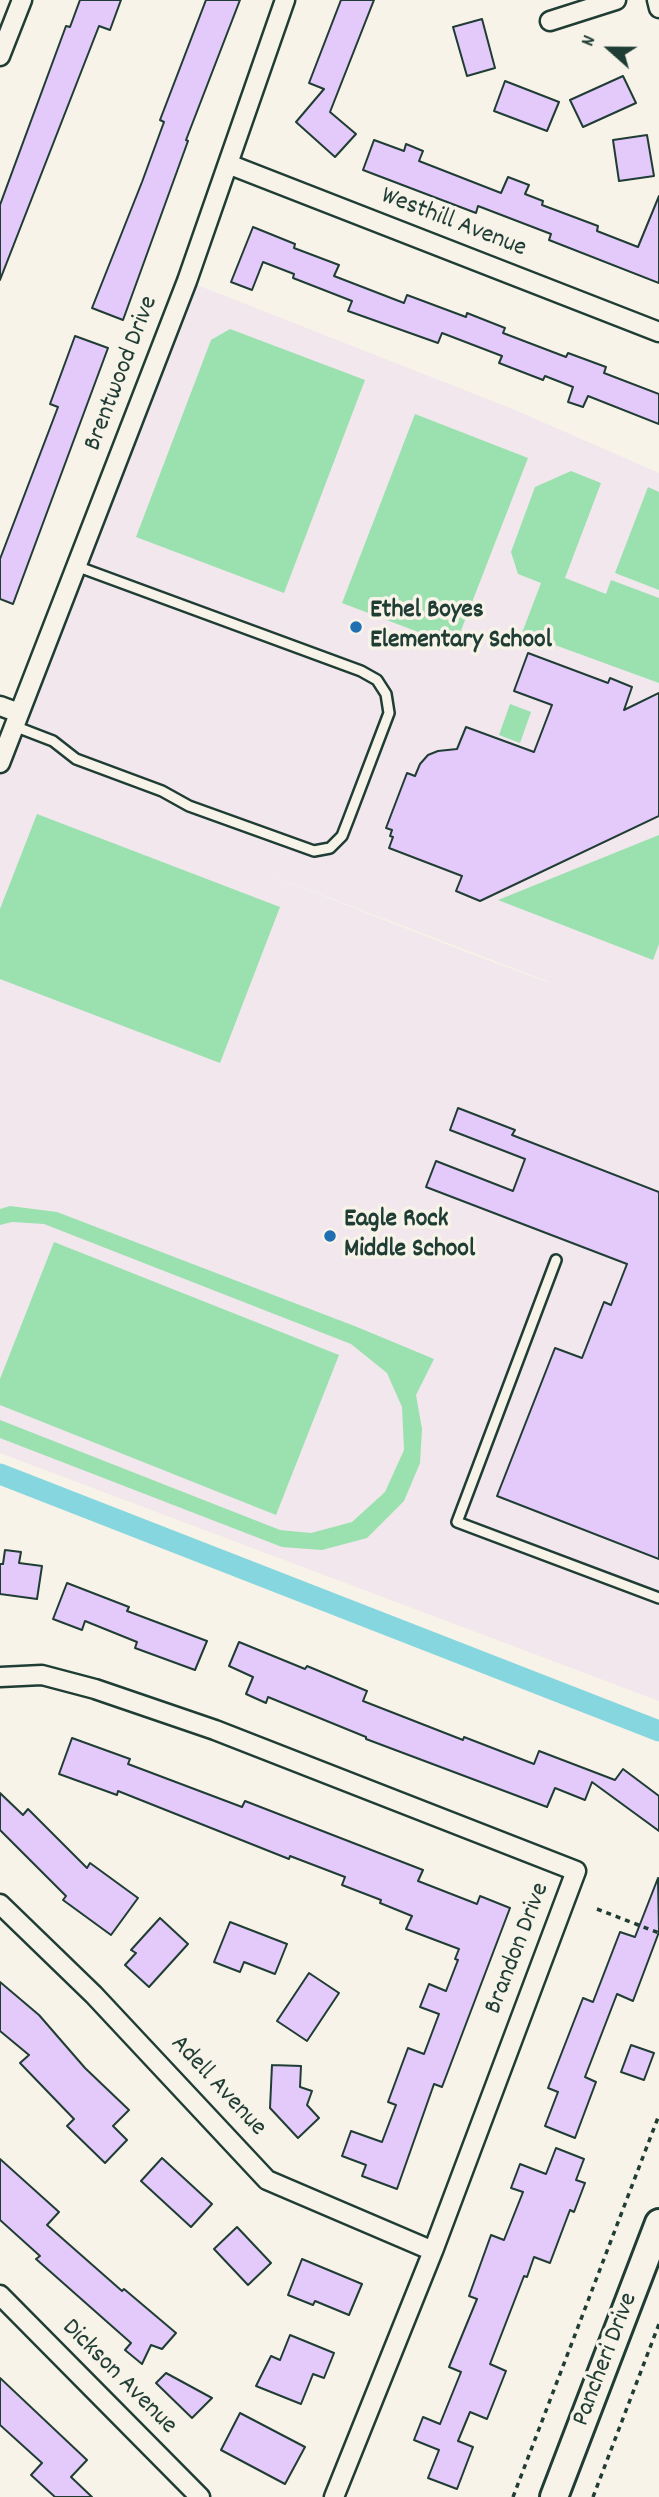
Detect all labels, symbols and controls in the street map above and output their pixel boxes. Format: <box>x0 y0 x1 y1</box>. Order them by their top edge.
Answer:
north arrow <box>575 14 645 84</box>
text: N <box>576 32 604 51</box>
street label: Westhill Avenue <box>376 182 530 266</box>
street label: Brentwood Drive <box>79 292 167 456</box>
place label: Ethel Boyes Elementary School <box>370 596 552 658</box>
marker: Ethel Boyes Elementary School <box>348 619 364 635</box>
place label: Eagle Rock Middle School <box>344 1205 475 1266</box>
marker: Eagle Rock Middle School <box>322 1228 338 1244</box>
street label: Brandon Drive <box>480 1879 558 2019</box>
street label: Adell Avenue <box>162 2030 272 2144</box>
street label: Pancheri Drive <box>567 2289 647 2431</box>
street label: Dickson Avenue <box>54 2314 182 2442</box>

